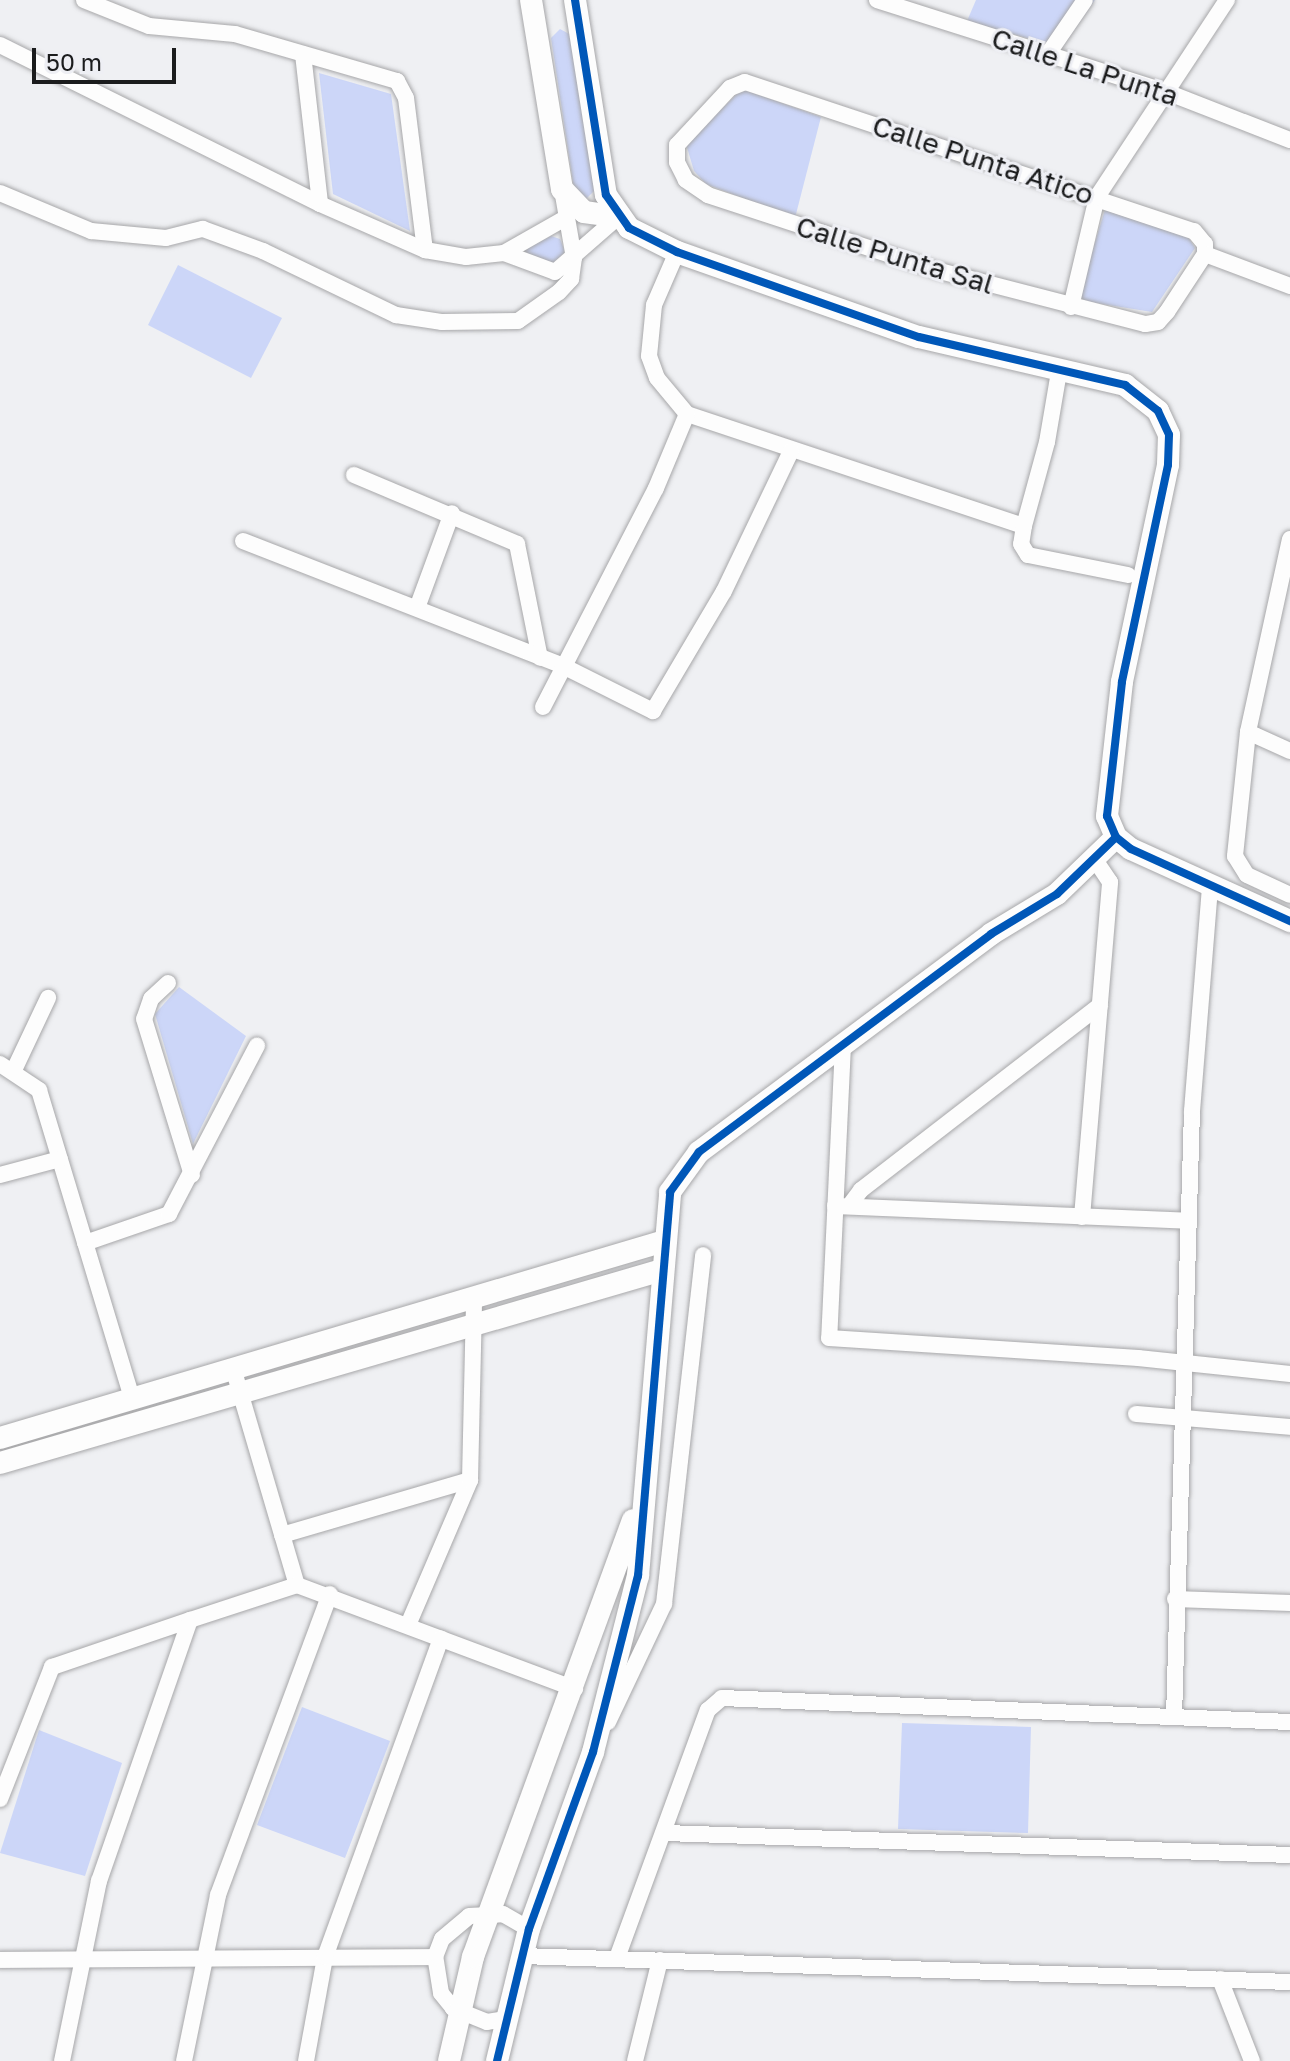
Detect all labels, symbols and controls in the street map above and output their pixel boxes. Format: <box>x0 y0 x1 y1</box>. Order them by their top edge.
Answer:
street label: Calle La Punta <box>988 21 1182 113</box>
scale bar <box>36 32 180 82</box>
text: 50 m <box>46 47 102 76</box>
street label: Calle Punta Atico <box>868 108 1098 212</box>
street label: Calle Punta Sal <box>792 209 998 301</box>

